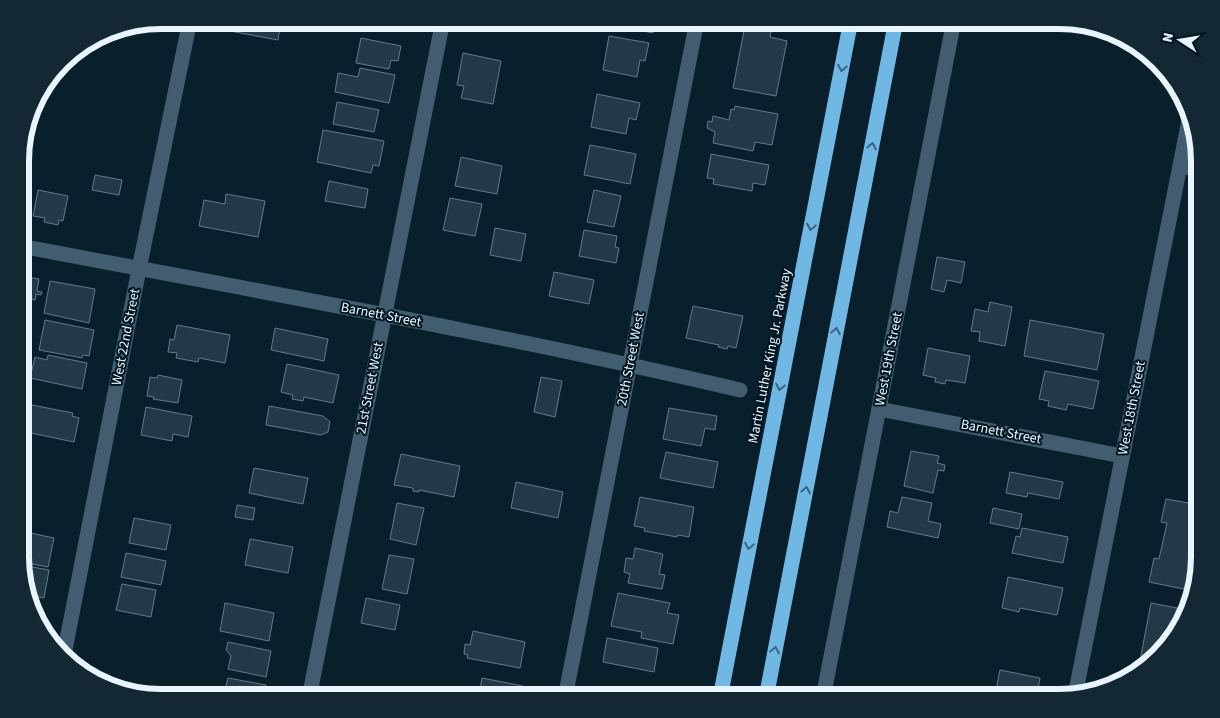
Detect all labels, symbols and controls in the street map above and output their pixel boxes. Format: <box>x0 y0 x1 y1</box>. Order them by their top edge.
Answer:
north arrow <box>1155 15 1205 65</box>
text: N <box>1158 31 1179 44</box>
one-way arrow <box>837 63 848 72</box>
one-way arrow <box>866 141 877 150</box>
one-way arrow <box>806 223 817 232</box>
street label: Martin Luther King Jr. Parkway <box>743 266 797 445</box>
street label: West 22nd Street <box>107 287 145 387</box>
street label: Barnett Street <box>339 297 423 333</box>
street label: 20th Street West <box>612 310 650 408</box>
street label: West 19th Street <box>870 310 908 408</box>
one-way arrow <box>831 326 841 335</box>
street label: 21st Street West <box>351 340 389 436</box>
street label: West 18th Street <box>1113 359 1151 457</box>
one-way arrow <box>775 383 786 391</box>
street label: Barnett Street <box>959 414 1043 450</box>
one-way arrow <box>800 486 810 495</box>
one-way arrow <box>744 542 755 551</box>
one-way arrow <box>769 646 779 654</box>

